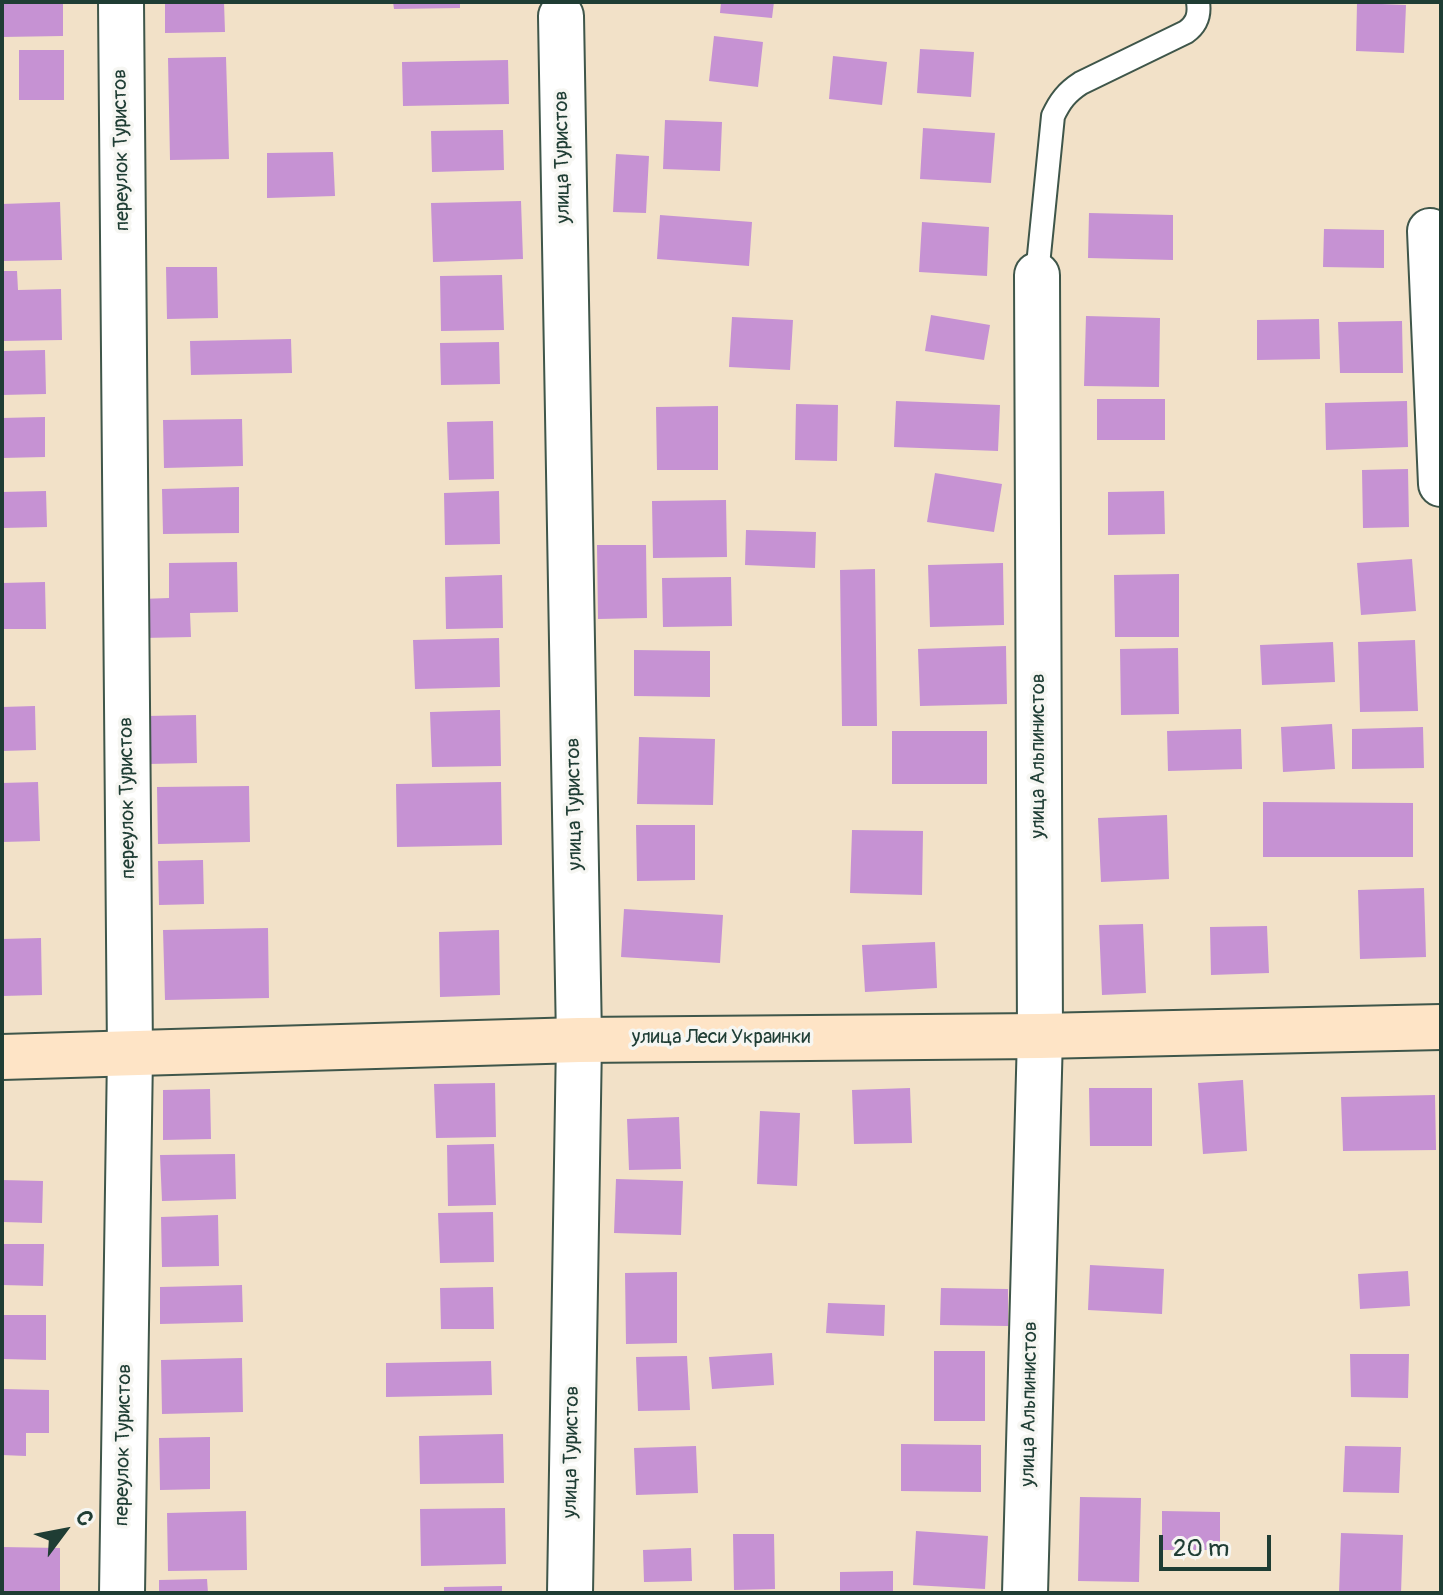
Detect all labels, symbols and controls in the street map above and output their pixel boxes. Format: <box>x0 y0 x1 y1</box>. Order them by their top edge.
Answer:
street label: переулок Туристов <box>109 69 135 231</box>
street label: улица Туристов <box>550 91 576 223</box>
street label: улица Альпинистов <box>1027 673 1051 839</box>
street label: переулок Туристов <box>115 717 141 879</box>
street label: улица Туристов <box>562 738 588 870</box>
street label: улица Леси Украинки <box>632 1026 810 1050</box>
street label: улица Альпинистов <box>1017 1321 1043 1487</box>
street label: переулок Туристов <box>111 1364 137 1526</box>
street label: улица Туристов <box>559 1386 585 1518</box>
north arrow <box>24 1491 104 1571</box>
text: С <box>69 1505 100 1531</box>
scale bar <box>1163 1519 1275 1569</box>
text: 20 m <box>1173 1534 1229 1563</box>

